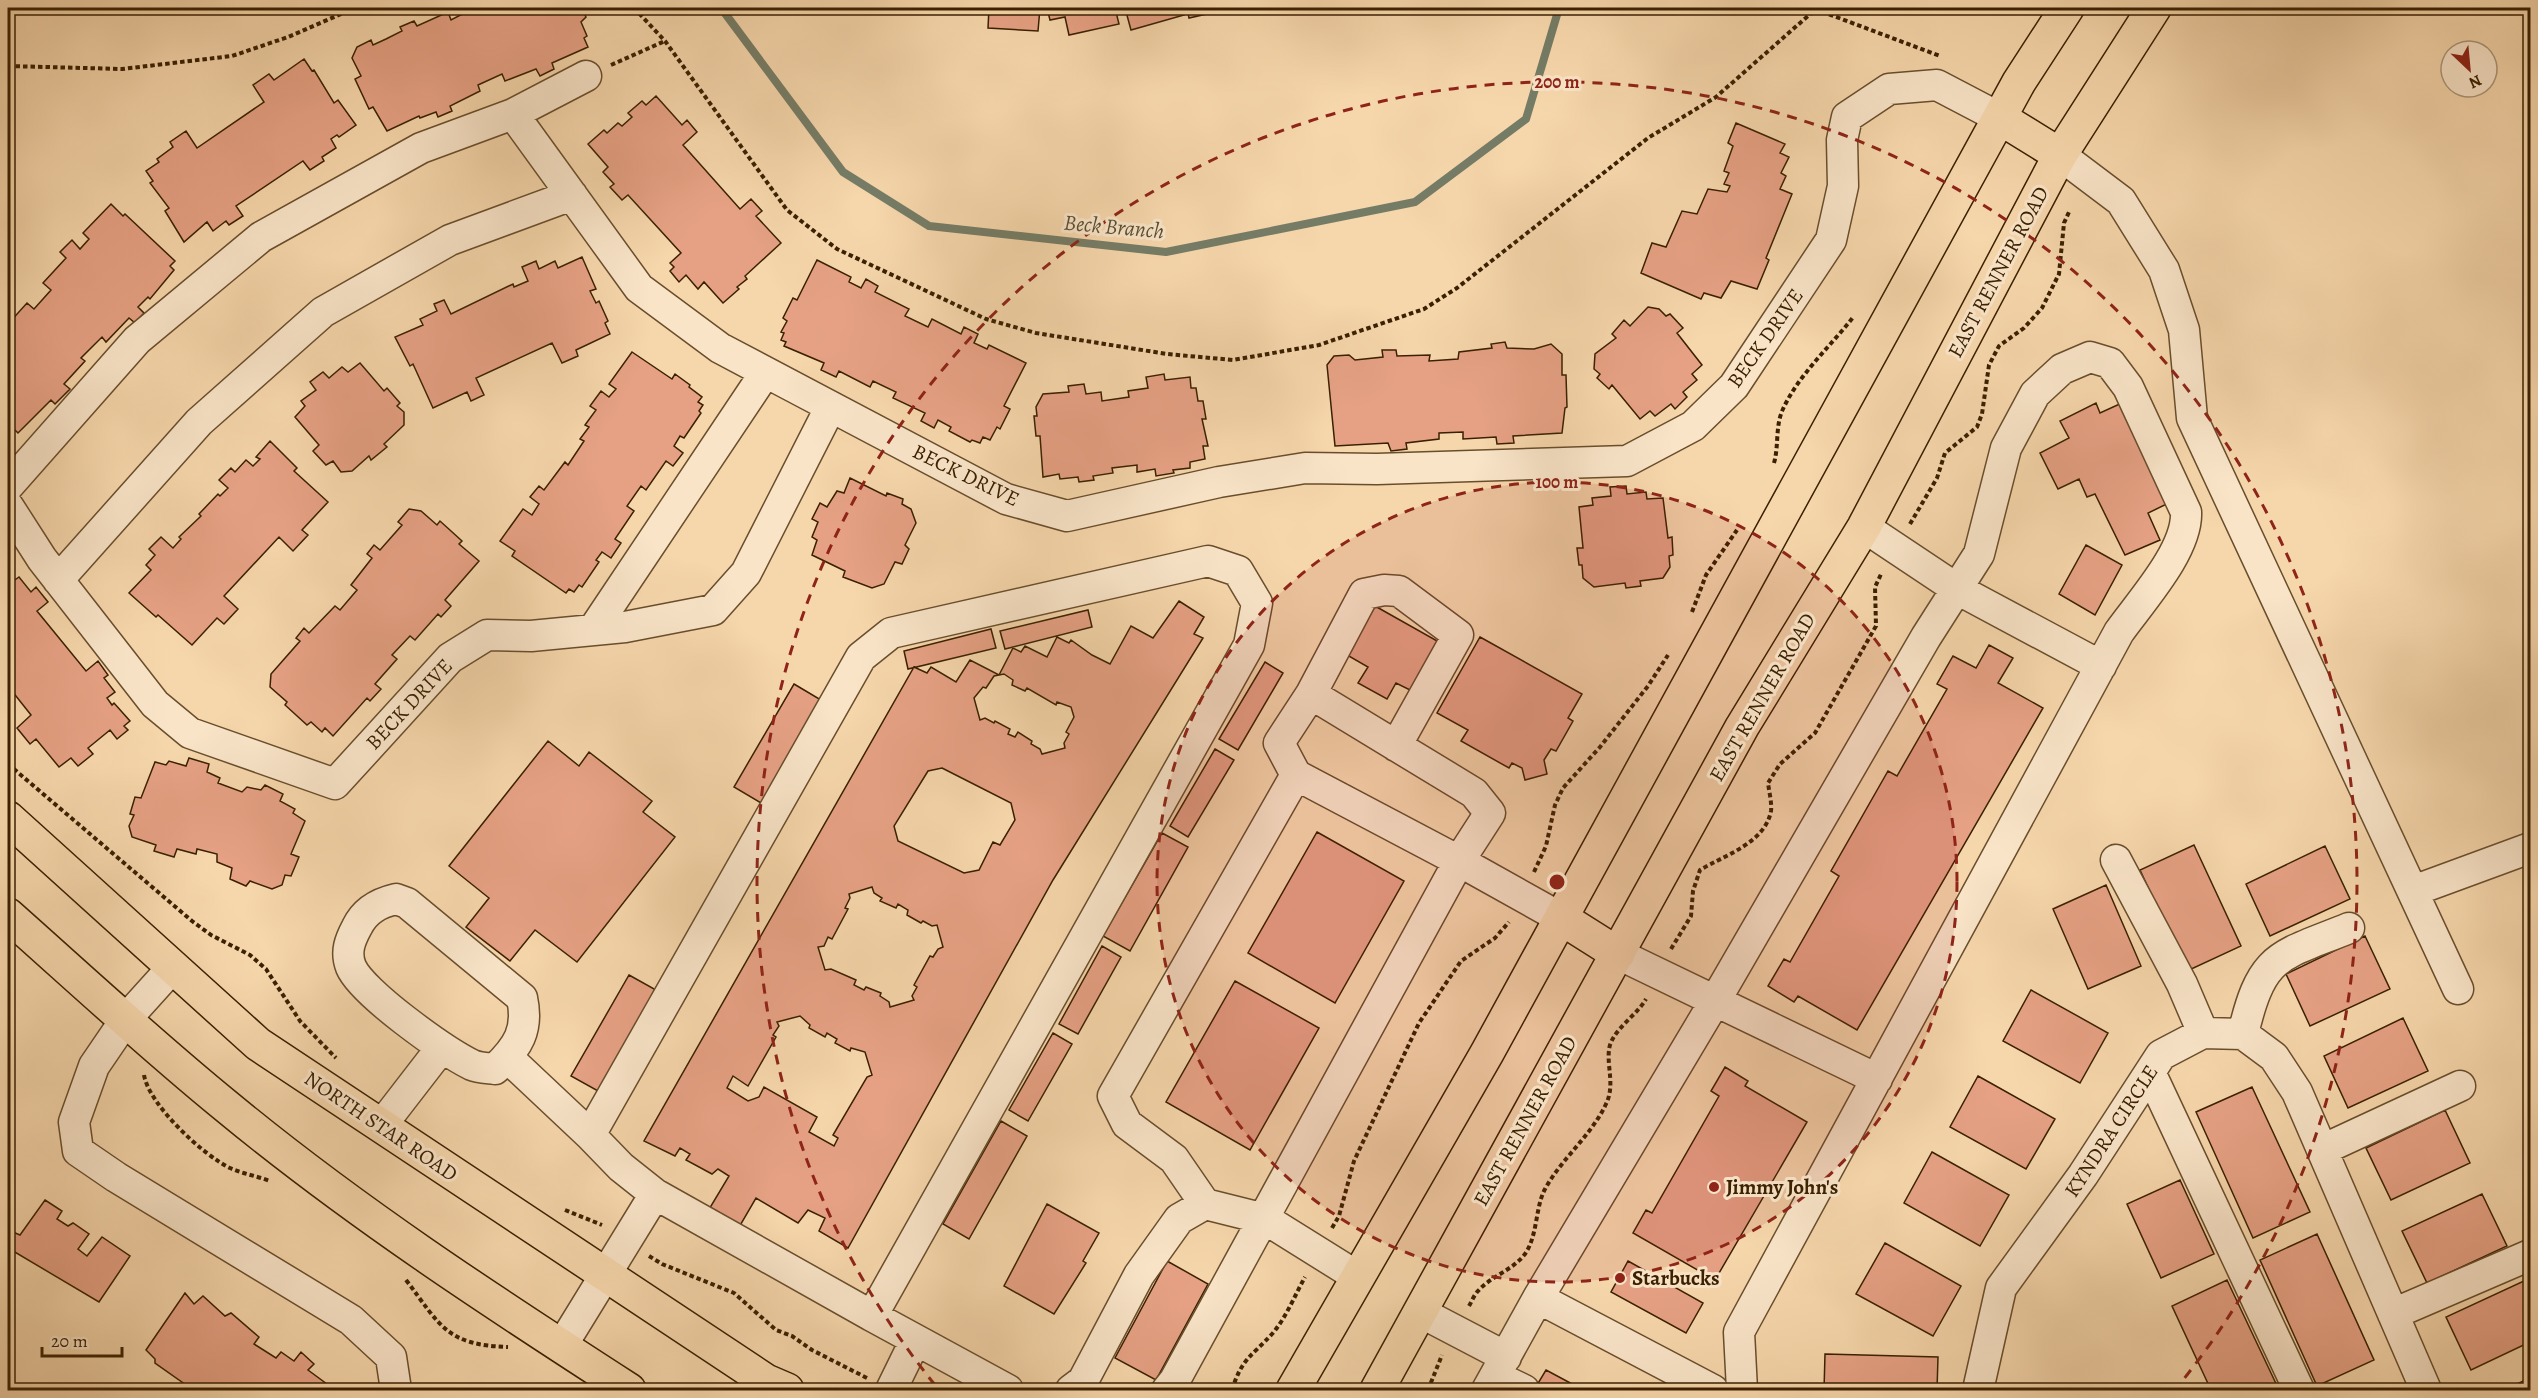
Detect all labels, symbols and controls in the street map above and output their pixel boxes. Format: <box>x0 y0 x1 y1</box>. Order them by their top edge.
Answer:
north arrow <box>2439 39 2499 99</box>
text: N <box>2465 69 2485 94</box>
text: 200 m <box>1534 70 1580 94</box>
street label: EAST RENNER ROAD <box>1941 181 2055 363</box>
water label: Beck Branch <box>1063 208 1165 246</box>
street label: BECK DRIVE <box>1720 283 1810 393</box>
street label: BECK DRIVE <box>908 437 1024 513</box>
text: 100 m <box>1536 470 1578 494</box>
street label: EAST RENNER ROAD <box>1702 608 1822 786</box>
street label: BECK DRIVE <box>359 652 459 756</box>
centre of rings <box>1547 872 1567 892</box>
street label: EAST RENNER ROAD <box>1467 1031 1583 1211</box>
street label: KYNDRA CIRCLE <box>2058 1059 2164 1203</box>
street label: NORTH STAR ROAD <box>299 1064 463 1188</box>
place label: Jimmy John's <box>1726 1173 1838 1201</box>
marker: Jimmy John's <box>1707 1180 1721 1194</box>
place label: Starbucks <box>1632 1264 1720 1292</box>
marker: Starbucks <box>1613 1271 1627 1285</box>
scale bar <box>42 1320 122 1358</box>
text: 20 m <box>51 1329 88 1353</box>

